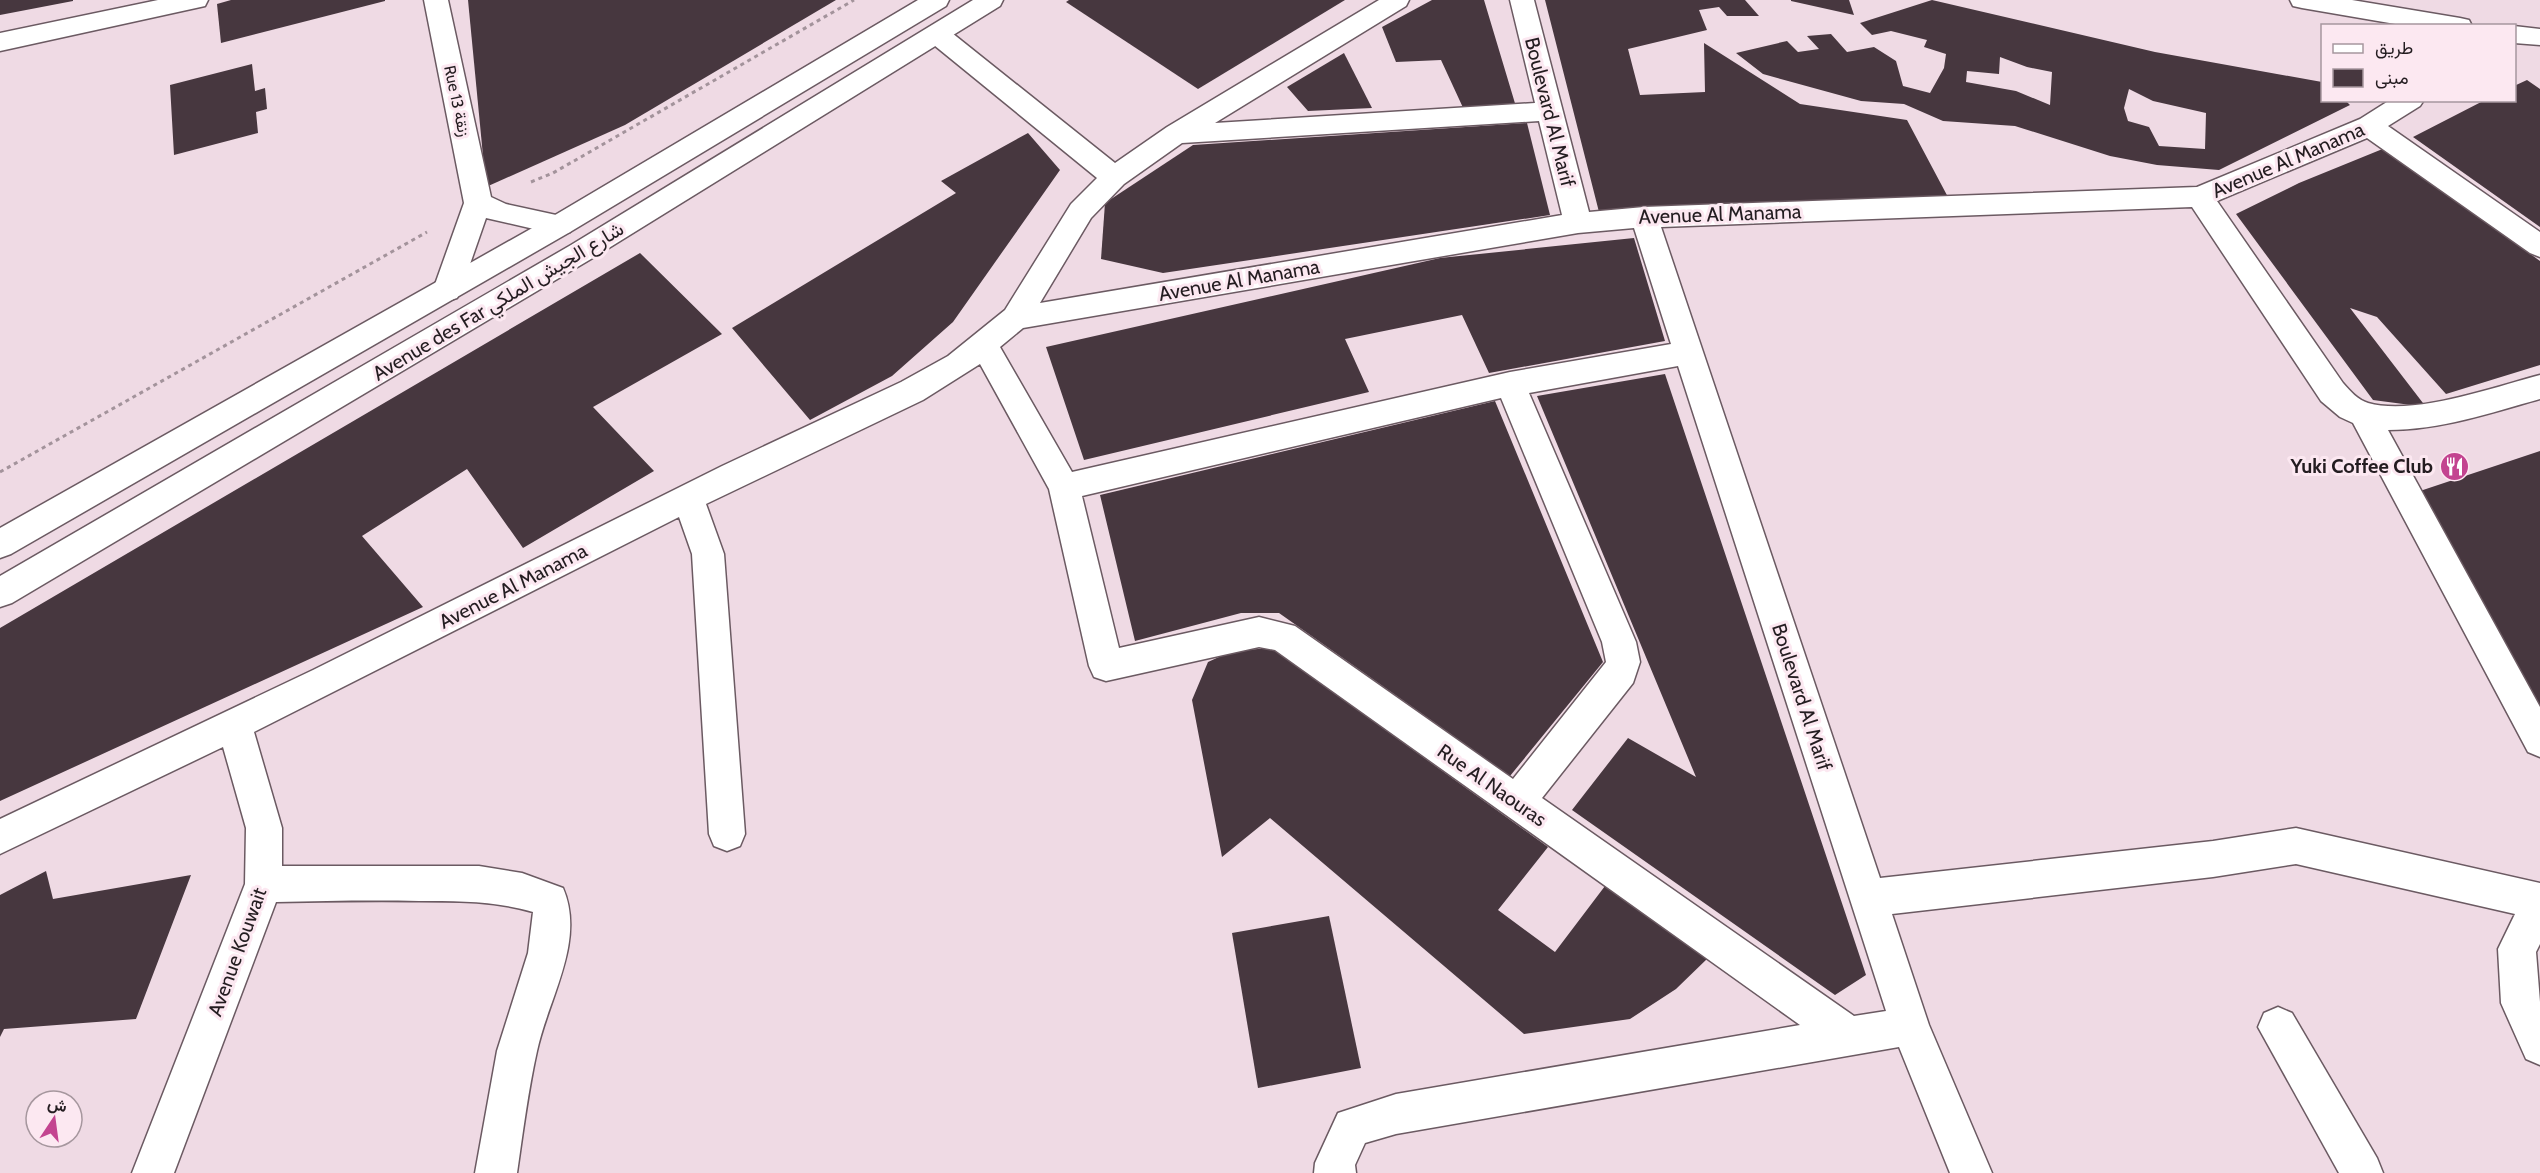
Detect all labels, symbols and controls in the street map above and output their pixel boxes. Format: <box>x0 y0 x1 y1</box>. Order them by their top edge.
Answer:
legend <box>2321 24 2516 102</box>
street label: Boulevard Al Marif <box>1520 35 1580 190</box>
text: طريق <box>2375 37 2413 59</box>
street label: Rue 13 زنقة <box>439 64 474 139</box>
text: مبنى <box>2375 67 2409 89</box>
street label: Avenue Al Manama <box>2208 117 2368 203</box>
street label: Avenue Al Manama <box>1638 199 1802 229</box>
street label: Avenue des Far شارع الجيش الملكي <box>368 216 630 390</box>
street label: Avenue Al Manama <box>1157 254 1322 306</box>
restaurant icon: Yuki Coffee Club <box>2438 450 2470 482</box>
place label: Yuki Coffee Club <box>2289 454 2433 478</box>
street label: Avenue Al Manama <box>435 538 591 634</box>
street label: Boulevard Al Marif <box>1767 620 1837 774</box>
street label: Rue Al Naouras <box>1433 739 1551 831</box>
street label: Avenue Kouwait <box>203 884 271 1020</box>
north arrow <box>24 1089 84 1149</box>
text: ش <box>46 1093 69 1116</box>

